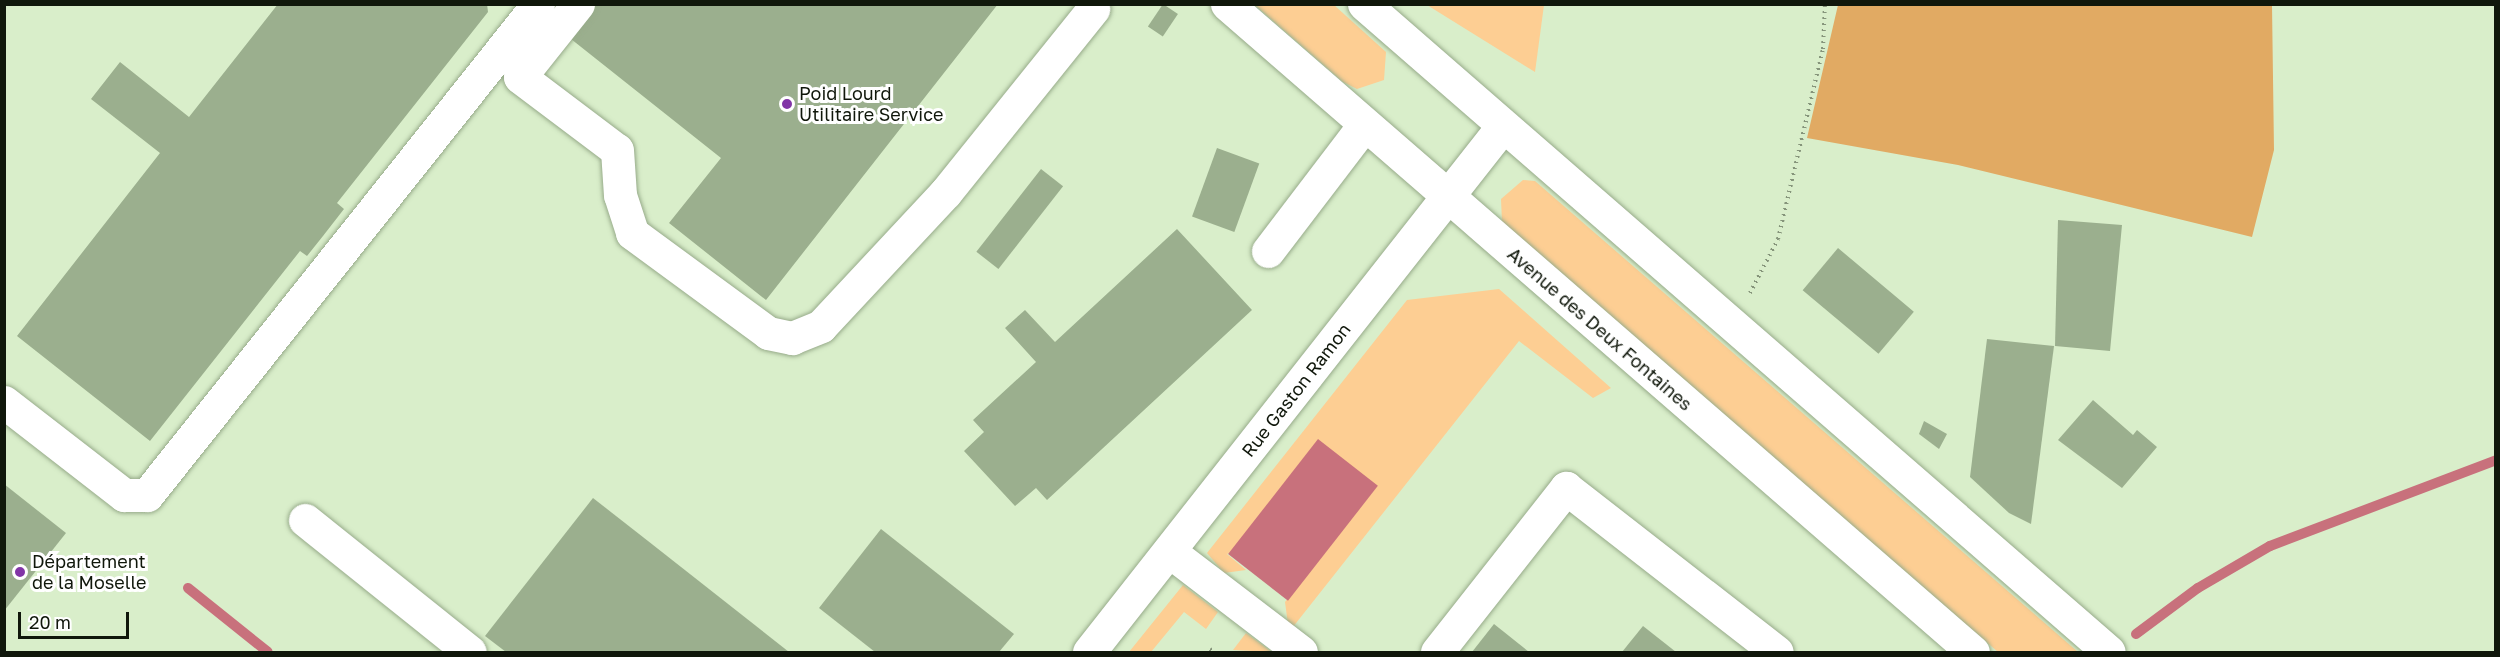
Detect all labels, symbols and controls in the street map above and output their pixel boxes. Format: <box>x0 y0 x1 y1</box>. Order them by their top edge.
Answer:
place label: Poid Lourd Utilitaire Service <box>799 83 943 125</box>
marker: Poid Lourd Utilitaire Service <box>780 97 794 111</box>
street label: Avenue des Deux Fontaines <box>1503 243 1697 415</box>
street label: Rue Gaston Ramon <box>1237 319 1355 461</box>
place label: Département de la Moselle <box>32 551 146 594</box>
marker: Département de la Moselle <box>13 565 27 579</box>
scale bar <box>21 600 132 638</box>
text: 20 m <box>29 611 71 633</box>

